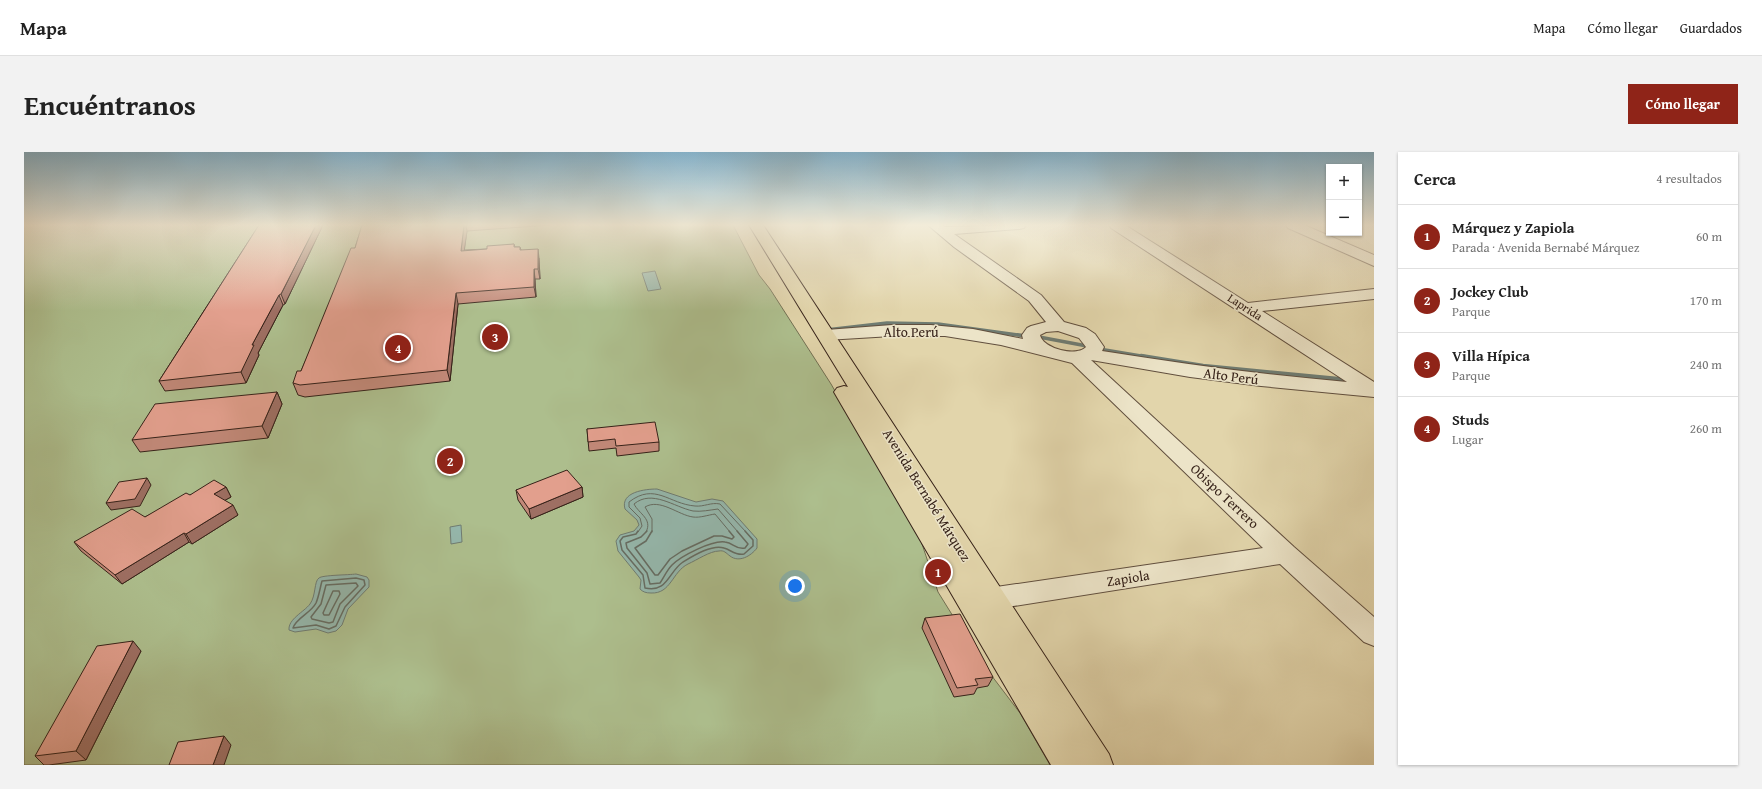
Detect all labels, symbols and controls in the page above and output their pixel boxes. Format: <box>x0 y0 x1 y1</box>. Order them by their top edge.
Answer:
text: Mapa <box>20 14 67 42</box>
text: Mapa <box>1533 18 1565 38</box>
text: Cómo llegar <box>1587 18 1658 38</box>
text: Guardados <box>1680 18 1742 38</box>
text: Encuéntranos <box>24 84 196 125</box>
button: Cómo llegar <box>1628 84 1738 124</box>
map controls <box>1326 164 1362 236</box>
button: + <box>1326 164 1362 200</box>
text: Cerca <box>1414 166 1456 191</box>
text: 4 resultados <box>1656 169 1722 188</box>
button: − <box>1326 200 1362 236</box>
text: Márquez y Zapiola <box>1452 217 1575 238</box>
text: 1 <box>1424 227 1430 246</box>
text: 60 m <box>1696 227 1722 246</box>
text: Parada · Avenida Bernabé Márquez <box>1452 238 1639 257</box>
text: Jockey Club <box>1452 281 1528 302</box>
street label: Laprida <box>1225 289 1266 324</box>
text: 2 <box>1424 291 1430 310</box>
text: 170 m <box>1690 291 1722 310</box>
text: Parque <box>1452 302 1490 321</box>
pin: 3 <box>482 322 508 352</box>
street label: Alto Perú <box>883 322 939 342</box>
pin: 4 <box>385 333 411 363</box>
text: Villa Hípica <box>1452 345 1530 366</box>
text: 3 <box>1424 355 1430 374</box>
text: 240 m <box>1690 355 1722 374</box>
street label: Alto Perú <box>1202 363 1260 389</box>
text: Parque <box>1452 366 1490 385</box>
text: Studs <box>1452 409 1489 430</box>
text: 4 <box>1424 419 1430 438</box>
text: 260 m <box>1690 419 1722 438</box>
street label: Avenida Bernabé Márquez <box>878 425 976 565</box>
text: Lugar <box>1452 430 1483 449</box>
pin: 2 <box>437 446 463 476</box>
street label: Obispo Terrero <box>1186 459 1264 533</box>
pin: 1 <box>925 557 951 587</box>
street label: Zapiola <box>1105 565 1151 591</box>
your location <box>785 576 805 596</box>

